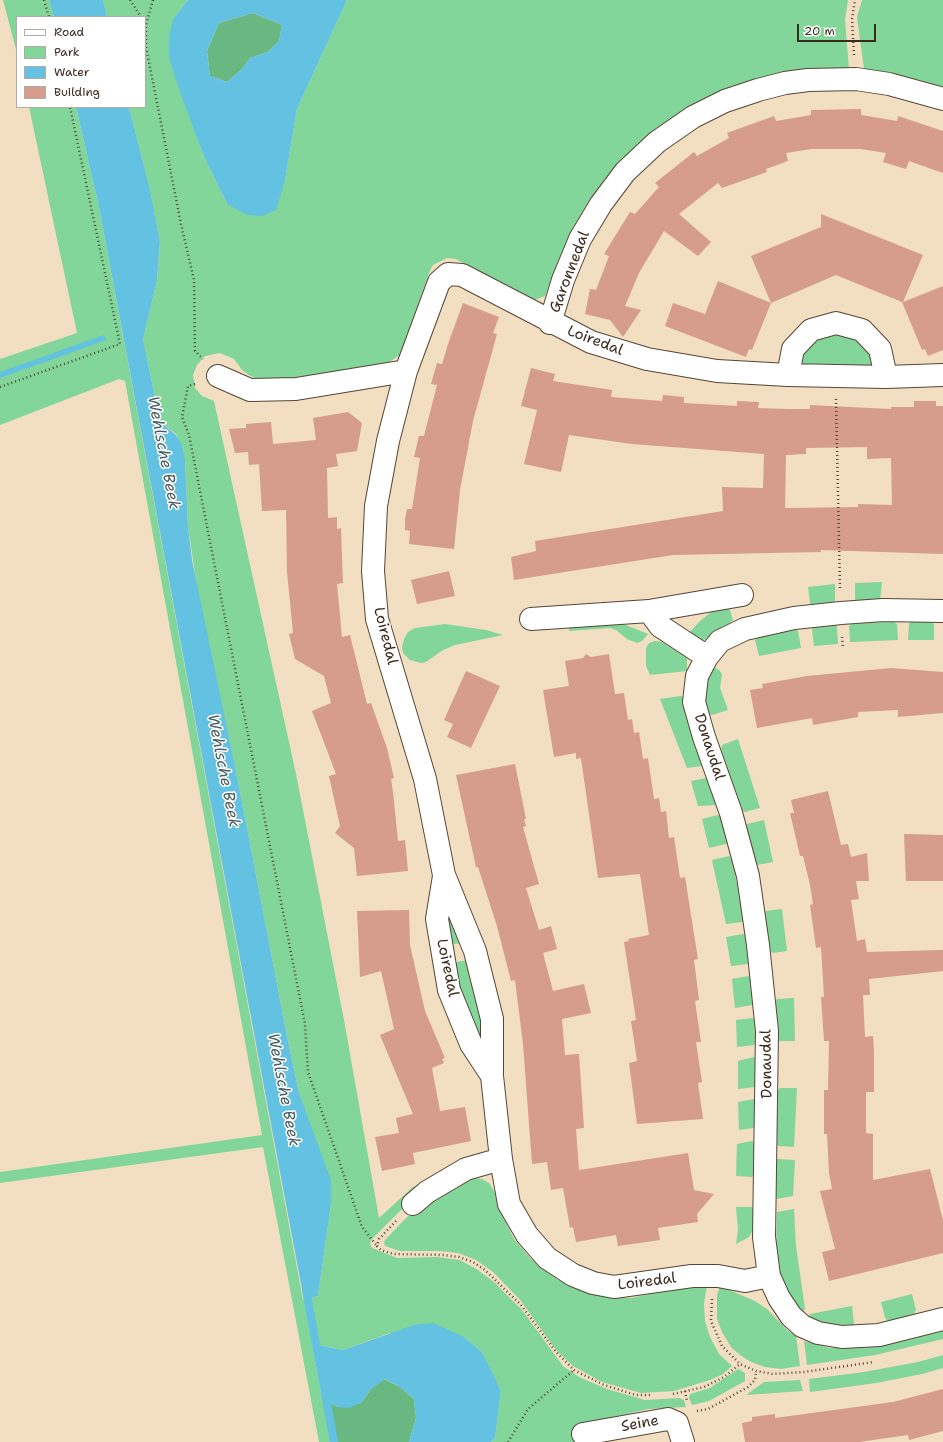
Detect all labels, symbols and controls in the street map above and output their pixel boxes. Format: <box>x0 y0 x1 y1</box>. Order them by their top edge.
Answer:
legend <box>16 16 146 108</box>
scale bar <box>799 16 878 42</box>
text: 20 m <box>804 23 835 39</box>
text: Road <box>54 24 84 40</box>
text: Park <box>54 44 80 60</box>
text: Water <box>54 64 89 80</box>
text: Building <box>54 84 100 100</box>
street label: Garonnedal <box>546 229 594 315</box>
street label: Loiredal <box>564 322 626 360</box>
water label: Wehlsche Beek <box>143 395 183 511</box>
street label: Loiredal <box>369 605 401 667</box>
street label: Donaudal <box>690 711 728 783</box>
water label: Wehlsche Beek <box>203 713 243 829</box>
street label: Loiredal <box>432 937 462 999</box>
street label: Donaudal <box>757 1029 777 1099</box>
water label: Wehlsche Beek <box>263 1032 303 1148</box>
street label: Loiredal <box>617 1269 677 1295</box>
street label: Seine <box>620 1412 660 1436</box>

